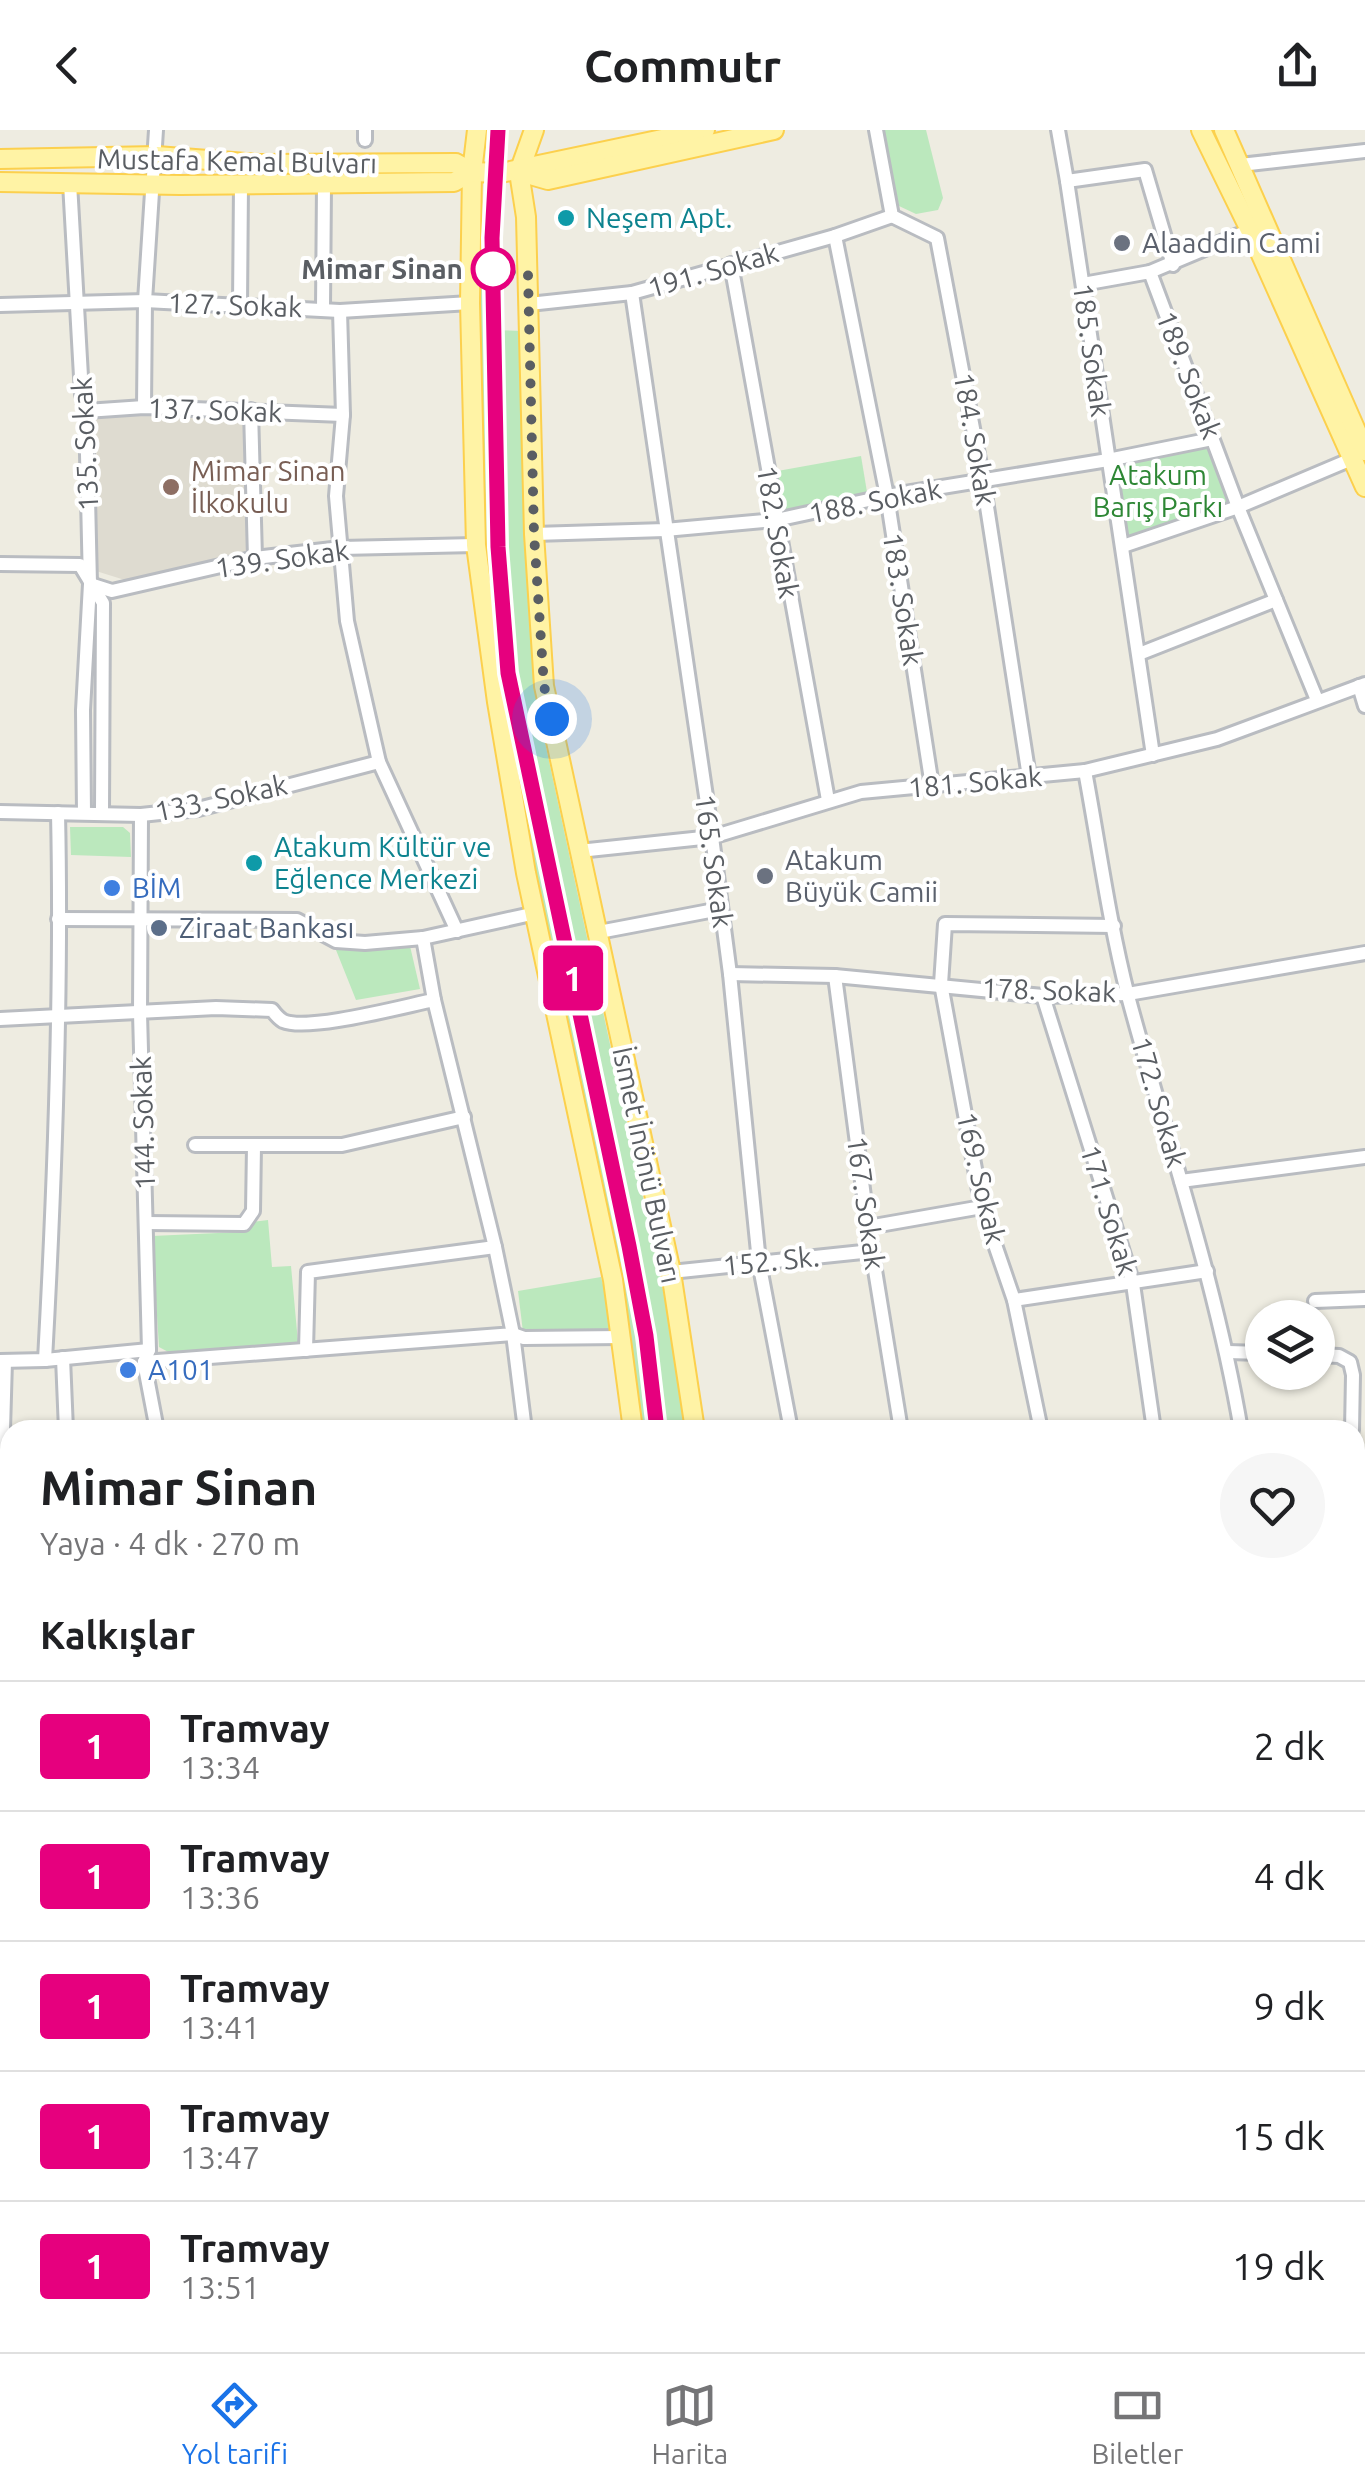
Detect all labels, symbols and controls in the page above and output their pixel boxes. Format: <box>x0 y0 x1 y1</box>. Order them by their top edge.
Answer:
icon: back <box>40 38 95 93</box>
icon: share <box>1270 38 1325 93</box>
text: Commutr <box>584 40 781 91</box>
street label: Mustafa Kemal Bulvarı <box>97 143 377 178</box>
place label: Neşem Apt. <box>586 202 732 233</box>
marker: Neşem Apt. <box>555 207 577 229</box>
place label: Alaaddin Cami <box>1142 227 1321 258</box>
marker: Alaaddin Cami <box>1111 232 1133 254</box>
street label: 191. Sokak <box>644 236 782 303</box>
marker: Mimar Sinan <box>472 248 514 290</box>
place label: Mimar Sinan <box>301 253 463 284</box>
street label: 185. Sokak <box>1068 281 1117 419</box>
street label: 127. Sokak <box>167 287 303 322</box>
street label: 189. Sokak <box>1151 307 1228 443</box>
street label: 184. Sokak <box>949 370 1002 508</box>
street label: 135. Sokak <box>66 376 103 512</box>
street label: 137. Sokak <box>147 392 283 427</box>
place label: Mimar Sinan İlkokulu <box>191 455 346 518</box>
park label: Atakum Barış Parkı <box>1093 459 1223 522</box>
street label: 182. Sokak <box>752 463 805 601</box>
street label: 188. Sokak <box>806 472 944 529</box>
marker: Mimar Sinan İlkokulu <box>160 476 182 498</box>
street label: 183. Sokak <box>878 530 929 668</box>
street label: 139. Sokak <box>213 534 351 583</box>
your location <box>527 694 577 744</box>
street label: 181. Sokak <box>907 760 1043 803</box>
street label: 133. Sokak <box>152 768 290 827</box>
street label: 165. Sokak <box>690 792 739 930</box>
place label: Atakum Kültür ve Eğlence Merkezi <box>274 831 492 894</box>
place label: Atakum Büyük Camii <box>785 844 938 907</box>
marker: Atakum Kültür ve Eğlence Merkezi <box>243 852 265 874</box>
marker: Atakum Büyük Camii <box>754 865 776 887</box>
place label: BİM <box>132 872 181 903</box>
marker: BİM <box>101 877 123 899</box>
place label: Ziraat Bankası <box>179 912 354 943</box>
marker: Ziraat Bankası <box>148 917 170 939</box>
line badge: 1 <box>540 946 606 1010</box>
text: 1 <box>563 958 583 998</box>
street label: 178. Sokak <box>981 972 1117 1007</box>
street label: 172. Sokak <box>1126 1033 1193 1171</box>
street label: İsmet İnönü Bulvarı <box>607 1044 688 1286</box>
street label: 144. Sokak <box>125 1055 160 1191</box>
street label: 169. Sokak <box>951 1109 1012 1247</box>
street label: 167. Sokak <box>842 1134 891 1272</box>
street label: 171. Sokak <box>1075 1141 1144 1279</box>
street label: 152. Sk. <box>721 1240 821 1281</box>
map controls <box>1245 1300 1335 1390</box>
button: layers <box>1245 1300 1335 1390</box>
place label: A101 <box>148 1354 214 1385</box>
marker: A101 <box>117 1359 139 1381</box>
button: heart <box>1220 1453 1325 1558</box>
text: Mimar Sinan <box>40 1460 317 1514</box>
text: Yaya · 4 dk · 270 m <box>40 1525 300 1561</box>
text: Kalkışlar <box>40 1614 195 1656</box>
text: Tramvay <box>180 1707 330 1749</box>
text: 2 dk <box>1253 1725 1325 1767</box>
text: 1 <box>85 1726 105 1766</box>
text: 13:34 <box>180 1749 260 1785</box>
text: Tramvay <box>180 1837 330 1879</box>
text: 4 dk <box>1253 1855 1325 1897</box>
text: 1 <box>85 1856 105 1896</box>
text: 13:36 <box>180 1879 260 1915</box>
text: Tramvay <box>180 1967 330 2009</box>
text: 9 dk <box>1253 1985 1325 2027</box>
text: 1 <box>85 1986 105 2026</box>
text: 13:41 <box>180 2009 260 2045</box>
text: Tramvay <box>180 2097 330 2139</box>
text: 15 dk <box>1232 2115 1325 2157</box>
text: 1 <box>85 2116 105 2156</box>
text: 13:47 <box>180 2139 260 2175</box>
text: Tramvay <box>180 2227 330 2269</box>
text: 19 dk <box>1232 2245 1325 2287</box>
text: 1 <box>85 2246 105 2286</box>
text: 13:51 <box>180 2269 260 2305</box>
tab: Yol tarifi <box>182 2378 288 2469</box>
tab: Harita <box>651 2378 728 2469</box>
tab: Biletler <box>1091 2378 1183 2469</box>

